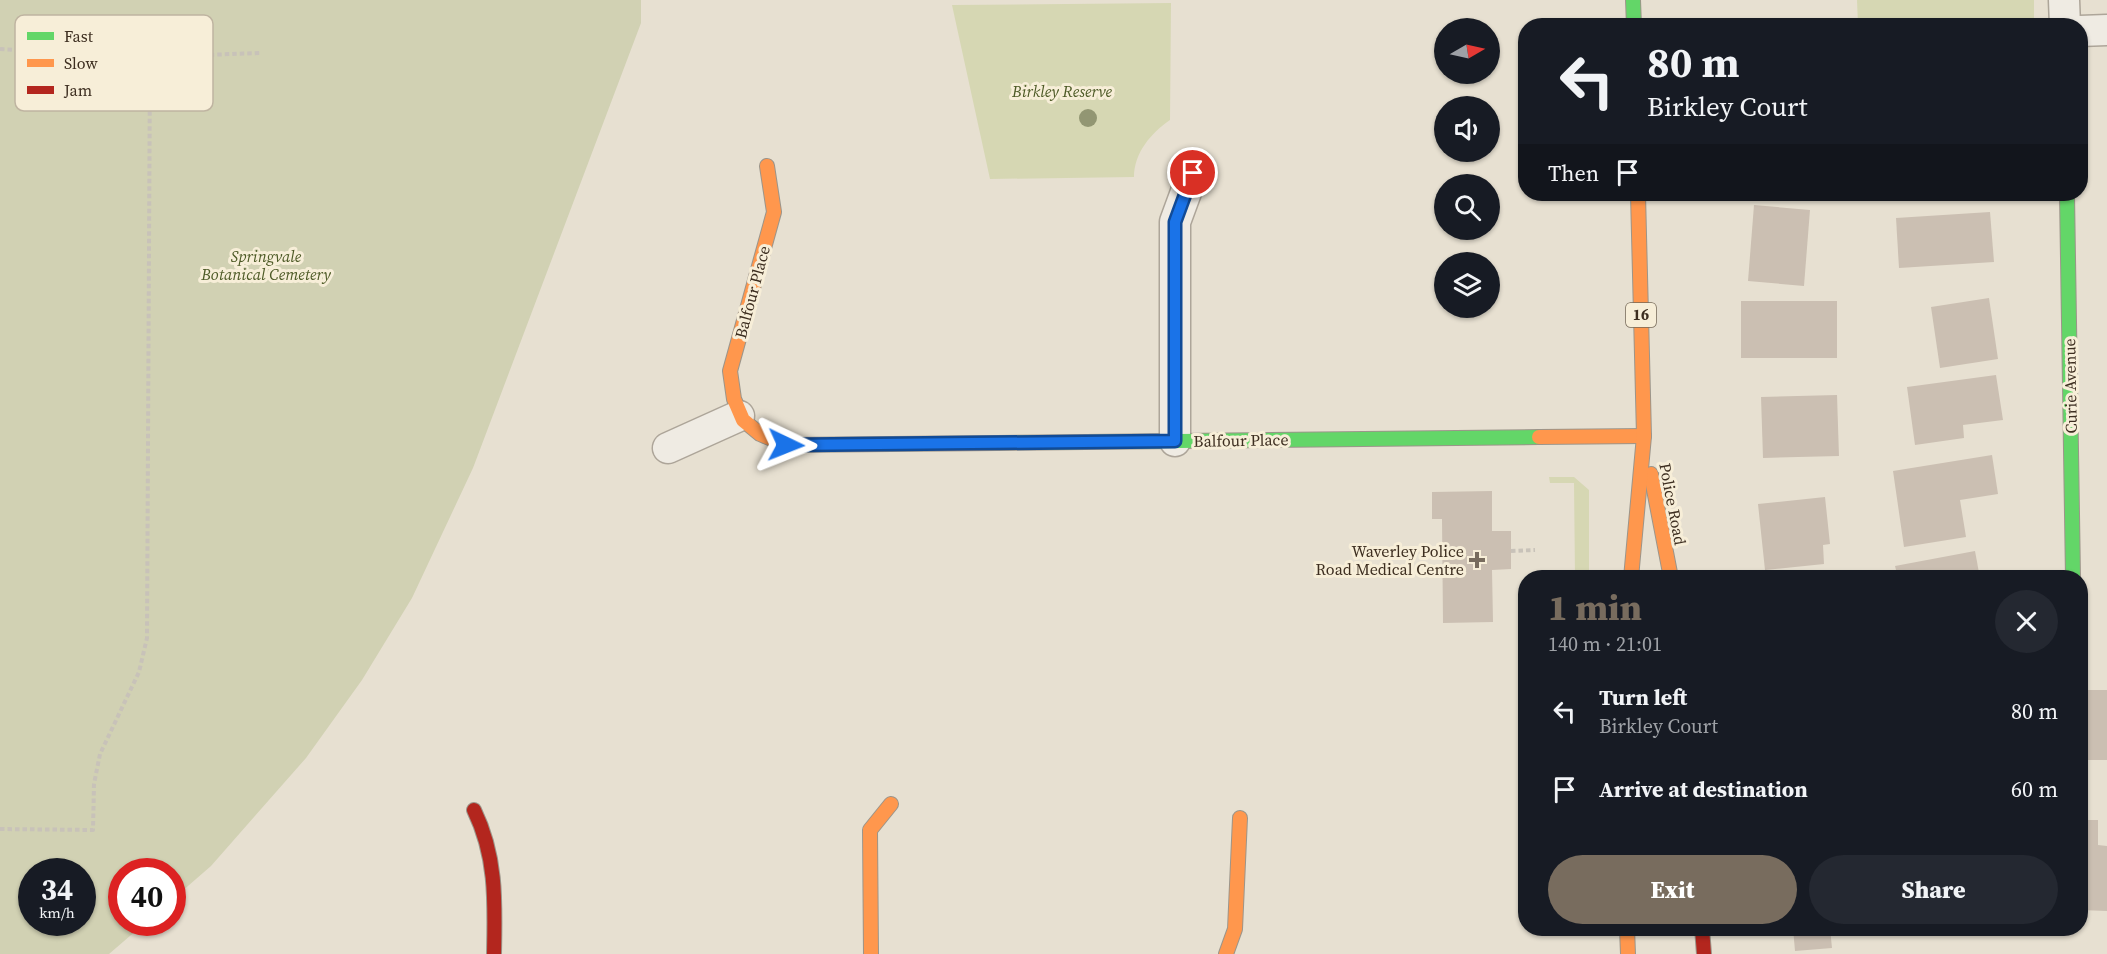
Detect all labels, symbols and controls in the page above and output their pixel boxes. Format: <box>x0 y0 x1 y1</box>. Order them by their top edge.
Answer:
legend <box>15 15 213 111</box>
north arrow <box>1434 18 1500 84</box>
map controls <box>1434 18 1500 318</box>
text: Fast <box>64 25 94 47</box>
text: 80 m <box>1647 33 1740 91</box>
icon: left <box>1548 42 1626 120</box>
text: Slow <box>64 52 99 74</box>
text: Jam <box>63 79 92 101</box>
park label: Birkley Reserve <box>1011 80 1113 102</box>
text: Birkley Court <box>1647 88 1808 125</box>
button: sound <box>1434 96 1500 162</box>
pin <box>1167 147 1218 198</box>
icon: arrive <box>1176 156 1209 189</box>
icon: arrive <box>1611 156 1644 189</box>
text: Then <box>1548 158 1599 188</box>
button: search <box>1434 174 1500 240</box>
street label: Balfour Place <box>729 243 775 341</box>
park label: Springvale Botanical Cemetery <box>200 245 331 285</box>
button: layers <box>1434 252 1500 318</box>
road number: 16 <box>1626 303 1656 327</box>
street label: Curie Avenue <box>2058 338 2082 434</box>
position arrow <box>754 413 818 477</box>
street label: Balfour Place <box>1193 428 1289 452</box>
street label: Police Road <box>1654 461 1692 547</box>
place label: Waverley Police Road Medical Centre <box>1316 540 1464 580</box>
marker: Waverley Police Road Medical Centre <box>1468 551 1486 569</box>
text: 1 min <box>1548 583 1642 632</box>
button: close <box>1995 590 2058 653</box>
text: 140 m · 21:01 <box>1548 630 1662 658</box>
text: Turn left <box>1599 682 1687 712</box>
icon: left <box>1548 695 1581 728</box>
text: 80 m <box>2011 696 2058 726</box>
text: Birkley Court <box>1599 712 1718 740</box>
icon: arrive <box>1548 773 1581 806</box>
text: Arrive at destination <box>1599 774 1808 804</box>
text: 60 m <box>2011 774 2058 804</box>
button: Exit <box>1548 855 1797 924</box>
button: Share <box>1809 855 2058 924</box>
speed limit sign: 40 <box>108 858 186 936</box>
text: 34 <box>41 869 73 910</box>
text: km/h <box>39 902 75 923</box>

